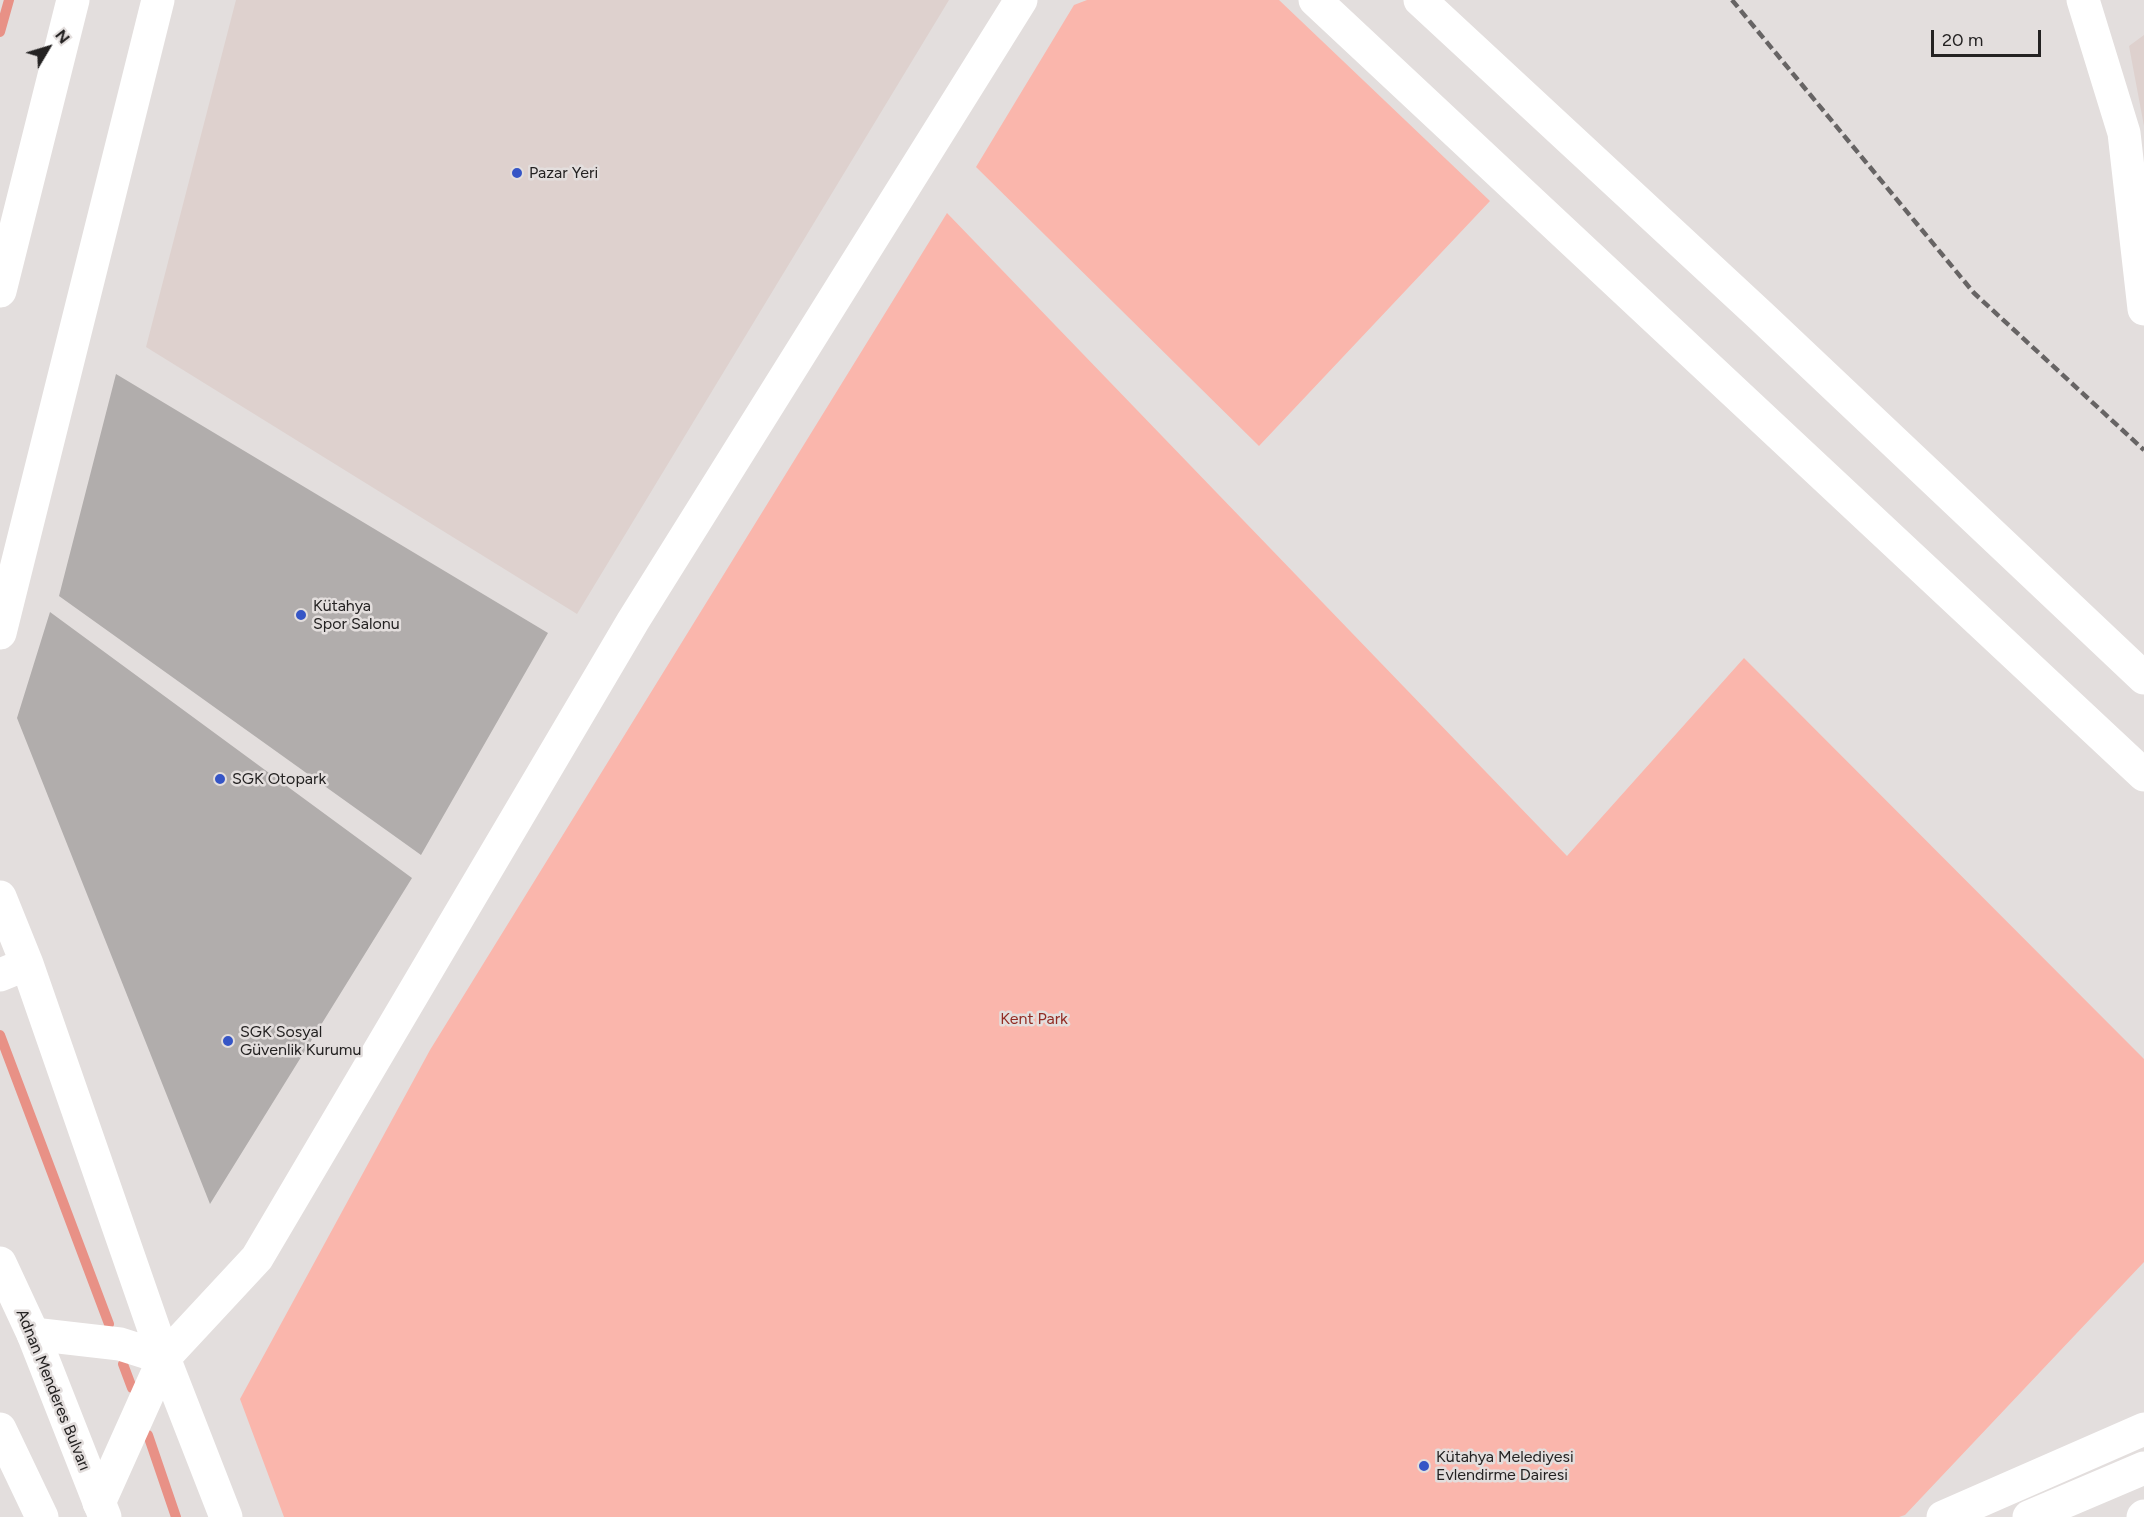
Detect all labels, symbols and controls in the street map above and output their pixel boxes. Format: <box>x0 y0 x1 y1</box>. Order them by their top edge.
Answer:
north arrow <box>18 18 78 78</box>
scale bar <box>1934 18 2044 56</box>
text: N <box>51 26 74 47</box>
text: 20 m <box>1942 29 1983 51</box>
place label: Pazar Yeri <box>529 163 598 183</box>
marker: Pazar Yeri <box>510 166 524 180</box>
place label: Kütahya Spor Salonu <box>313 596 400 634</box>
marker: Kütahya Spor Salonu <box>294 608 308 622</box>
place label: SGK Otopark <box>232 769 326 789</box>
marker: SGK Otopark <box>213 772 227 786</box>
park label: Kent Park <box>1000 1009 1068 1029</box>
place label: SGK Sosyal Güvenlik Kurumu <box>240 1022 361 1060</box>
marker: SGK Sosyal Güvenlik Kurumu <box>221 1034 235 1048</box>
street label: Adnan Menderes Bulvarı <box>12 1306 94 1474</box>
place label: Kütahya Melediyesi Evlendirme Dairesi <box>1436 1447 1574 1485</box>
marker: Kütahya Melediyesi Evlendirme Dairesi <box>1417 1459 1431 1473</box>

